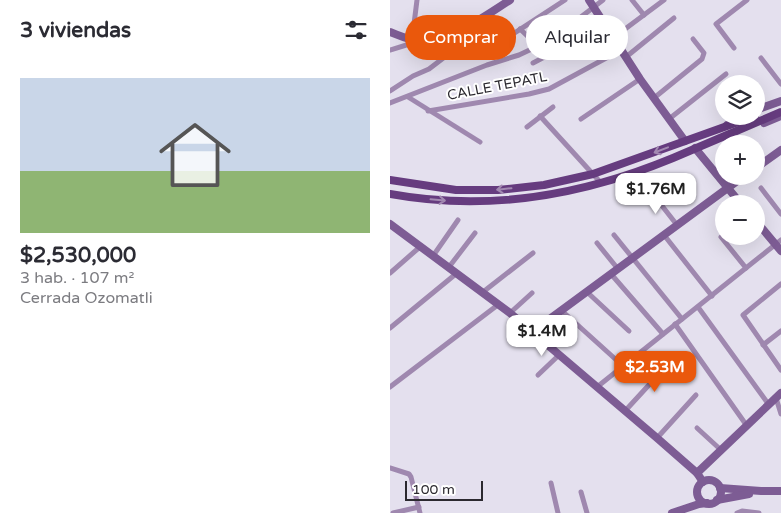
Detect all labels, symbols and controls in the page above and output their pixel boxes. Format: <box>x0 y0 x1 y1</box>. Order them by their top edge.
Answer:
chip: Comprar <box>405 15 516 60</box>
chip: Alquilar <box>526 15 628 60</box>
icon: filters <box>342 16 370 44</box>
text: 3 viviendas <box>20 18 131 43</box>
street label: CALLE TEPATL <box>446 68 548 104</box>
map controls <box>715 75 765 245</box>
button: layers <box>715 75 765 125</box>
icon: home <box>150 110 240 200</box>
button: + <box>715 135 765 185</box>
one-way arrow <box>654 146 669 155</box>
pin: $1.76M <box>615 172 697 215</box>
text: $1.76M <box>626 179 686 199</box>
one-way arrow <box>497 184 513 194</box>
one-way arrow <box>430 195 446 205</box>
button: − <box>715 195 765 245</box>
text: $2,530,000 <box>20 243 136 268</box>
text: 3 hab. · 107 m² <box>20 268 134 288</box>
text: Cerrada Ozomatli <box>20 288 153 308</box>
pin: $1.4M <box>507 314 577 357</box>
text: $1.4M <box>517 321 567 341</box>
pin: $2.53M <box>614 350 696 393</box>
text: $2.53M <box>625 357 685 377</box>
scale bar <box>405 478 482 501</box>
text: 100 m <box>412 481 455 498</box>

